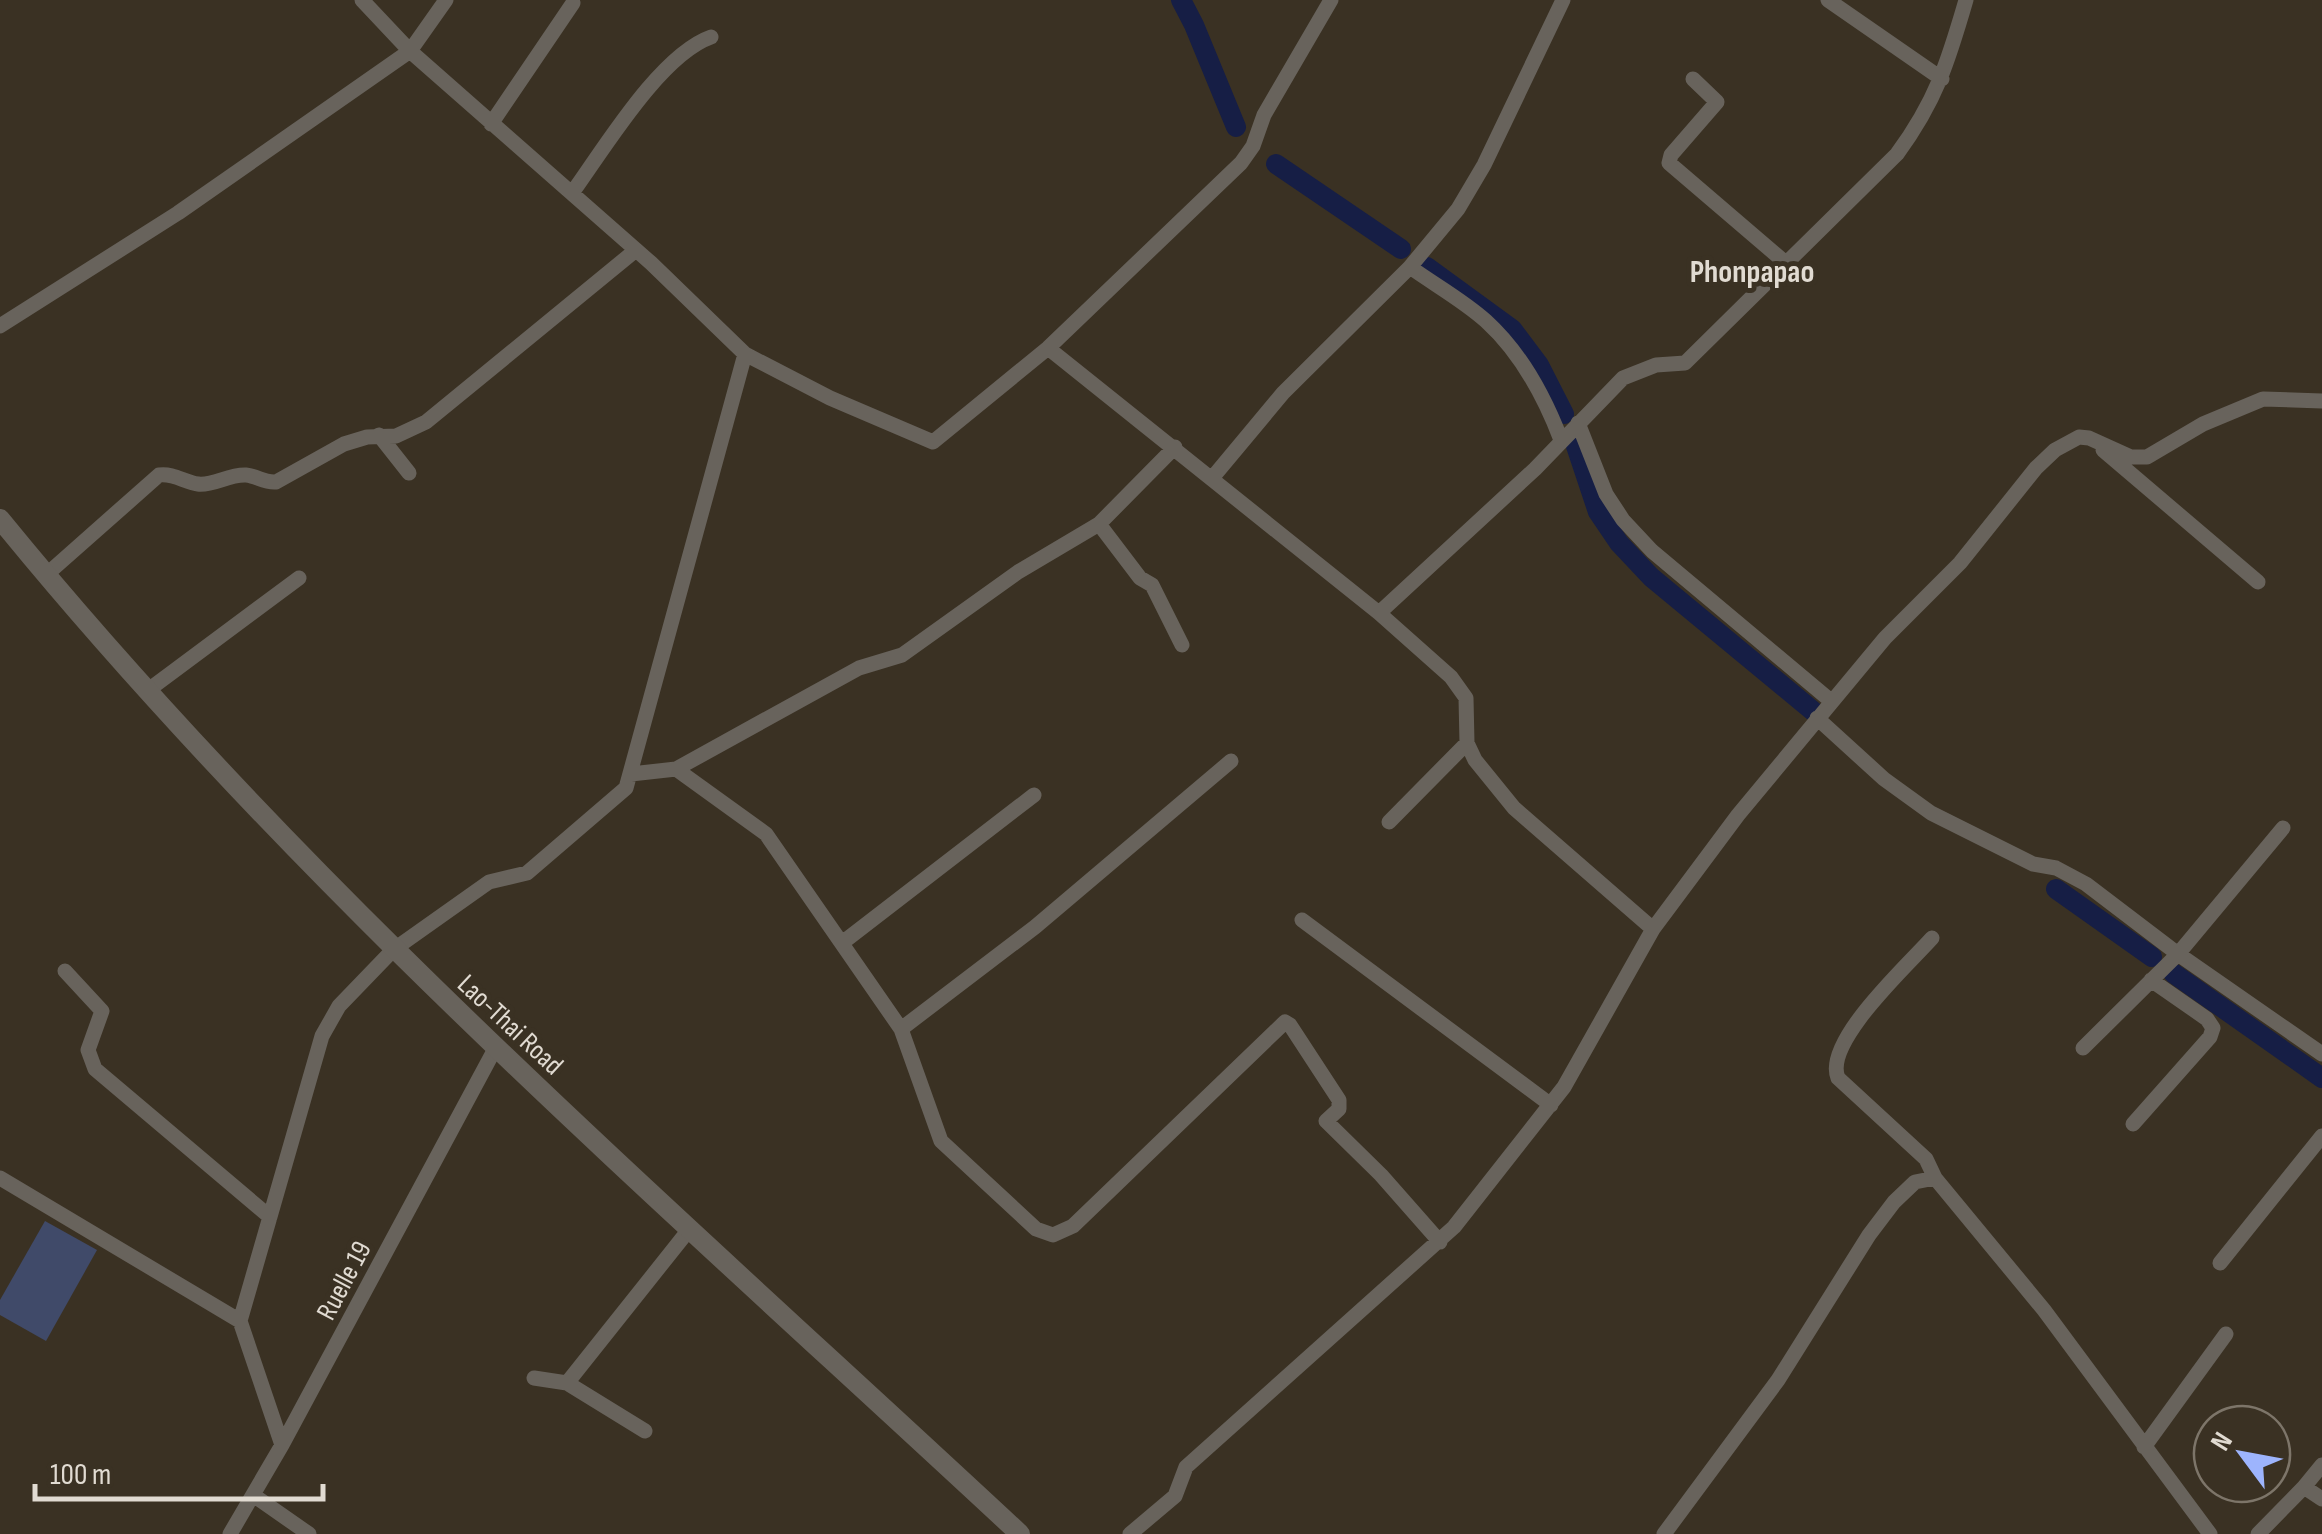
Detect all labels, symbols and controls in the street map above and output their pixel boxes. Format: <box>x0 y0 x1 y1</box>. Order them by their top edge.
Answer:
district label: Phonpapao <box>1690 253 1814 292</box>
street label: Lao-Thai Road <box>450 968 569 1082</box>
street label: Ruelle 19 <box>310 1236 379 1326</box>
north arrow <box>2192 1404 2292 1504</box>
text: N <box>2204 1426 2240 1457</box>
scale bar <box>35 1439 322 1501</box>
text: 100 m <box>50 1457 111 1493</box>

